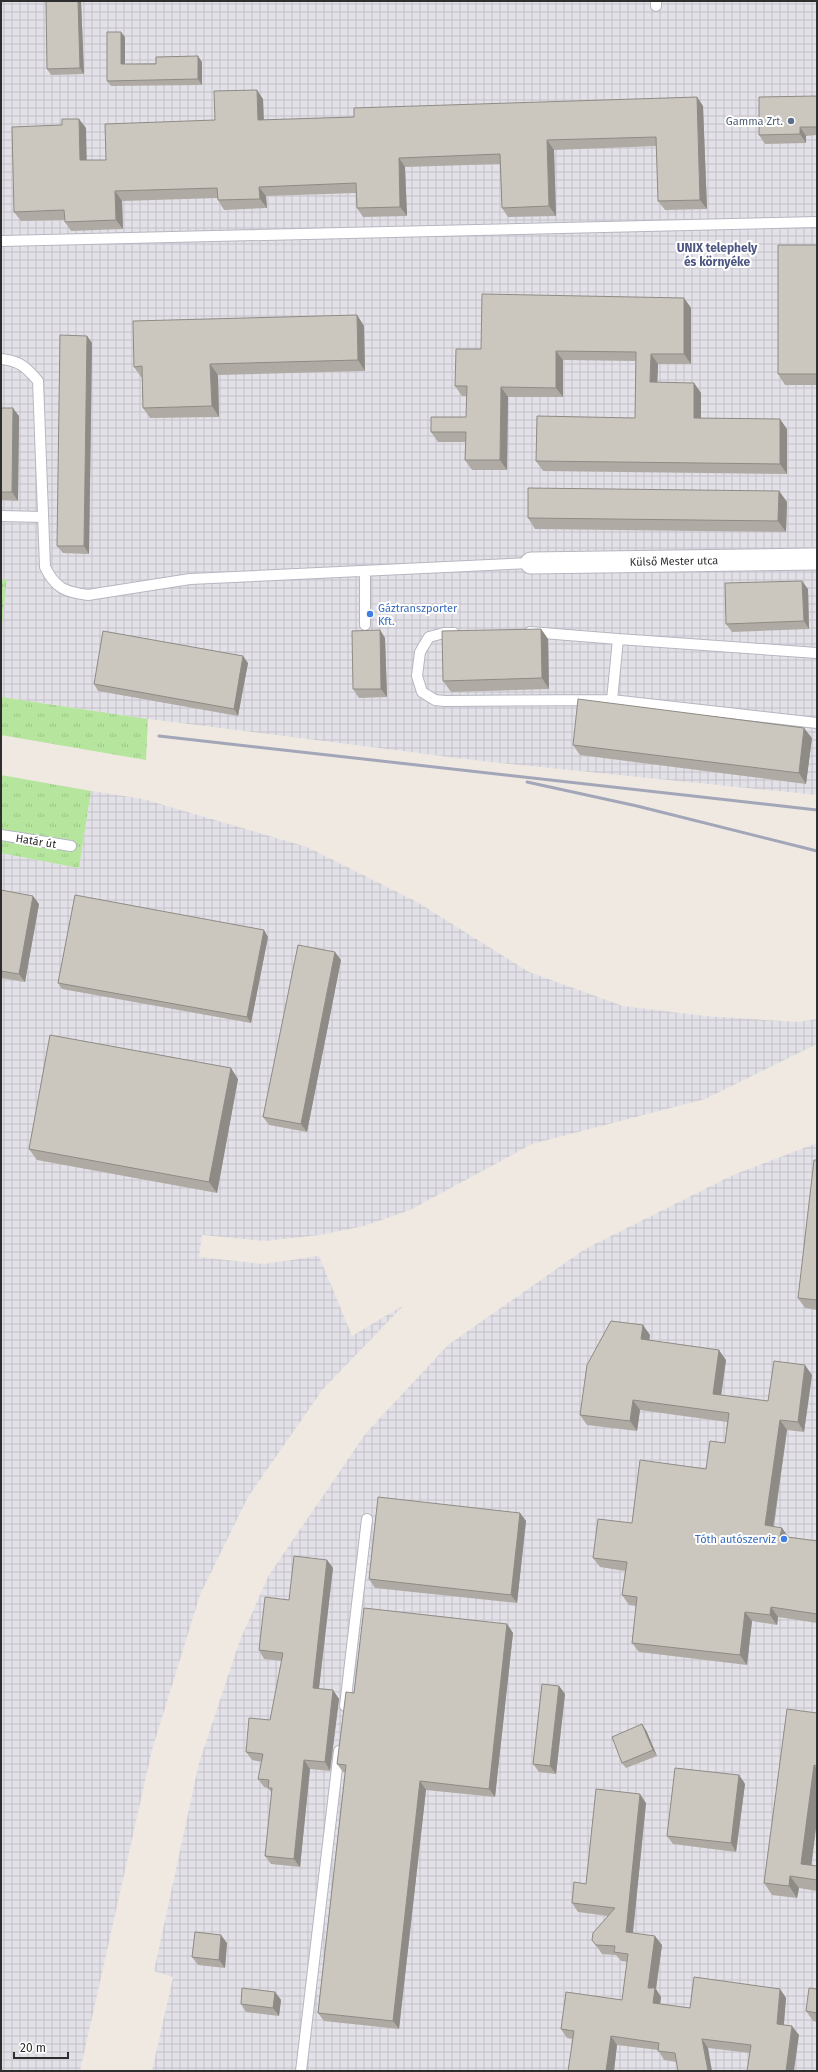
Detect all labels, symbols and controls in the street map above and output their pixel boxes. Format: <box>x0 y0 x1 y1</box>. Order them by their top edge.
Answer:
place label: Gamma Zrt. <box>726 115 783 128</box>
marker: Gamma Zrt. <box>786 116 796 126</box>
district label: UNIX telephely és környéke <box>677 241 758 269</box>
street label: Külső Mester utca <box>630 554 718 569</box>
place label: Gáztranszporter Kft. <box>378 602 458 628</box>
marker: Gáztranszporter Kft. <box>365 609 375 619</box>
street label: Határ út <box>15 832 57 851</box>
place label: Tóth autószerviz <box>695 1533 776 1546</box>
marker: Tóth autószerviz <box>779 1534 789 1544</box>
scale bar <box>14 2034 68 2060</box>
text: 20 m <box>20 2041 46 2055</box>

